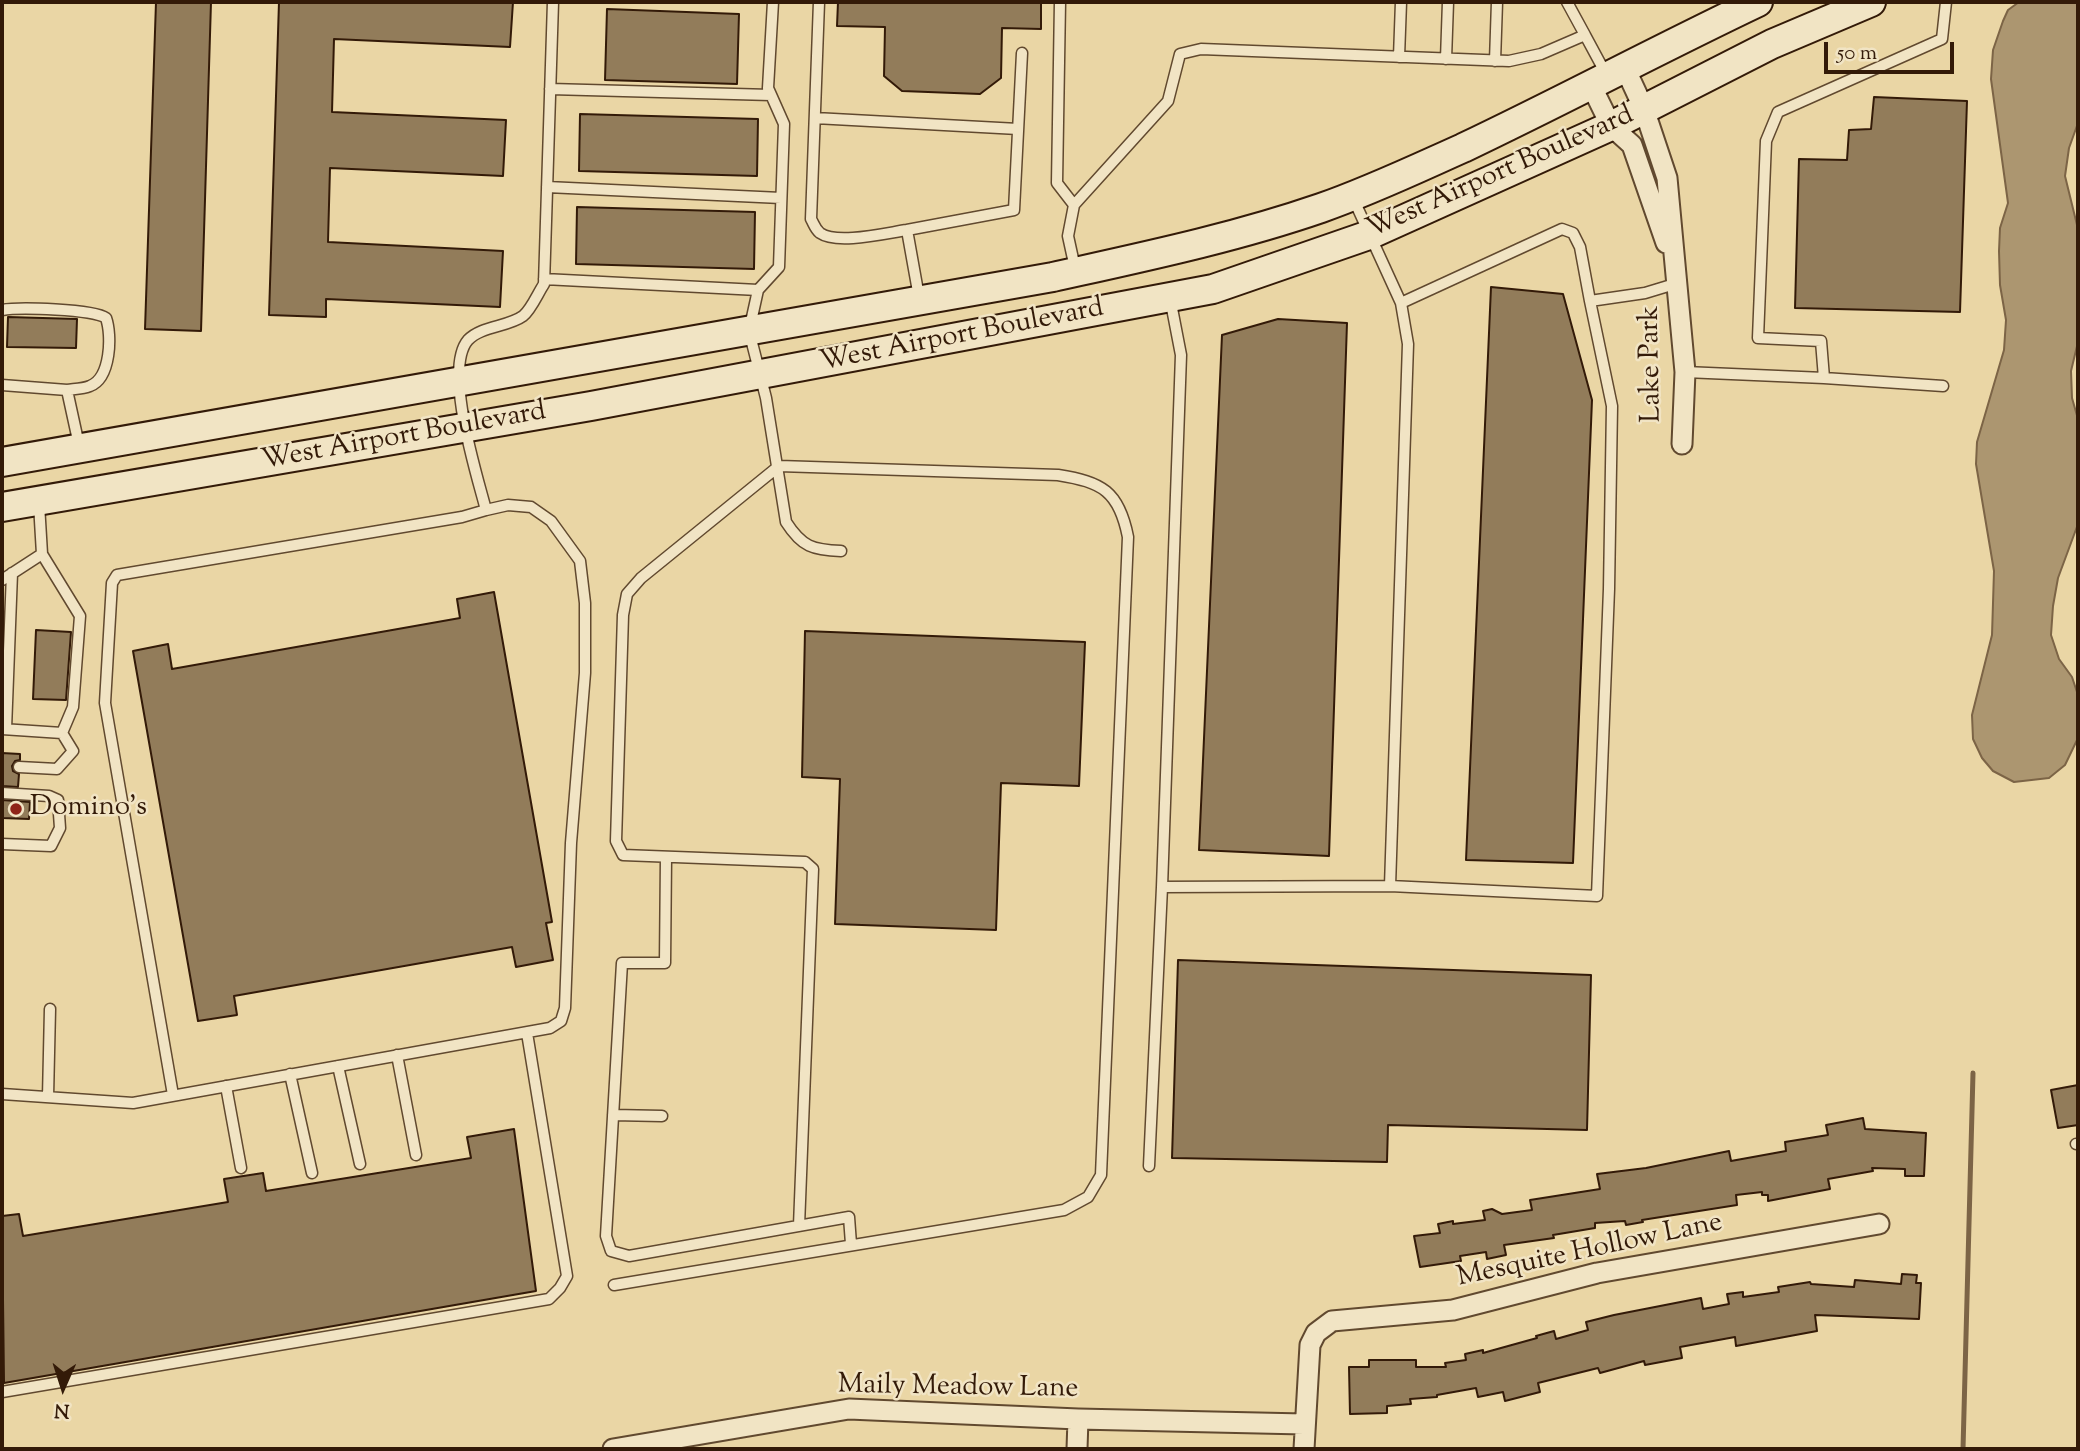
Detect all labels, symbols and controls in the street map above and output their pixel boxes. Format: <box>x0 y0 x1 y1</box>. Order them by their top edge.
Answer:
scale bar <box>1828 28 1958 72</box>
text: 50 m <box>1837 39 1877 69</box>
street label: West Airport Boulevard <box>1362 100 1640 248</box>
street label: West Airport Boulevard <box>817 293 1107 381</box>
street label: Lake Park <box>1635 305 1671 423</box>
street label: West Airport Boulevard <box>259 396 549 480</box>
place label: Domino's <box>30 792 147 826</box>
marker: Domino's <box>8 801 24 817</box>
street label: Mesquite Hollow Lane <box>1454 1207 1726 1297</box>
north arrow <box>28 1353 98 1423</box>
street label: Maily Meadow Lane <box>837 1370 1079 1408</box>
text: N <box>54 1396 70 1423</box>

